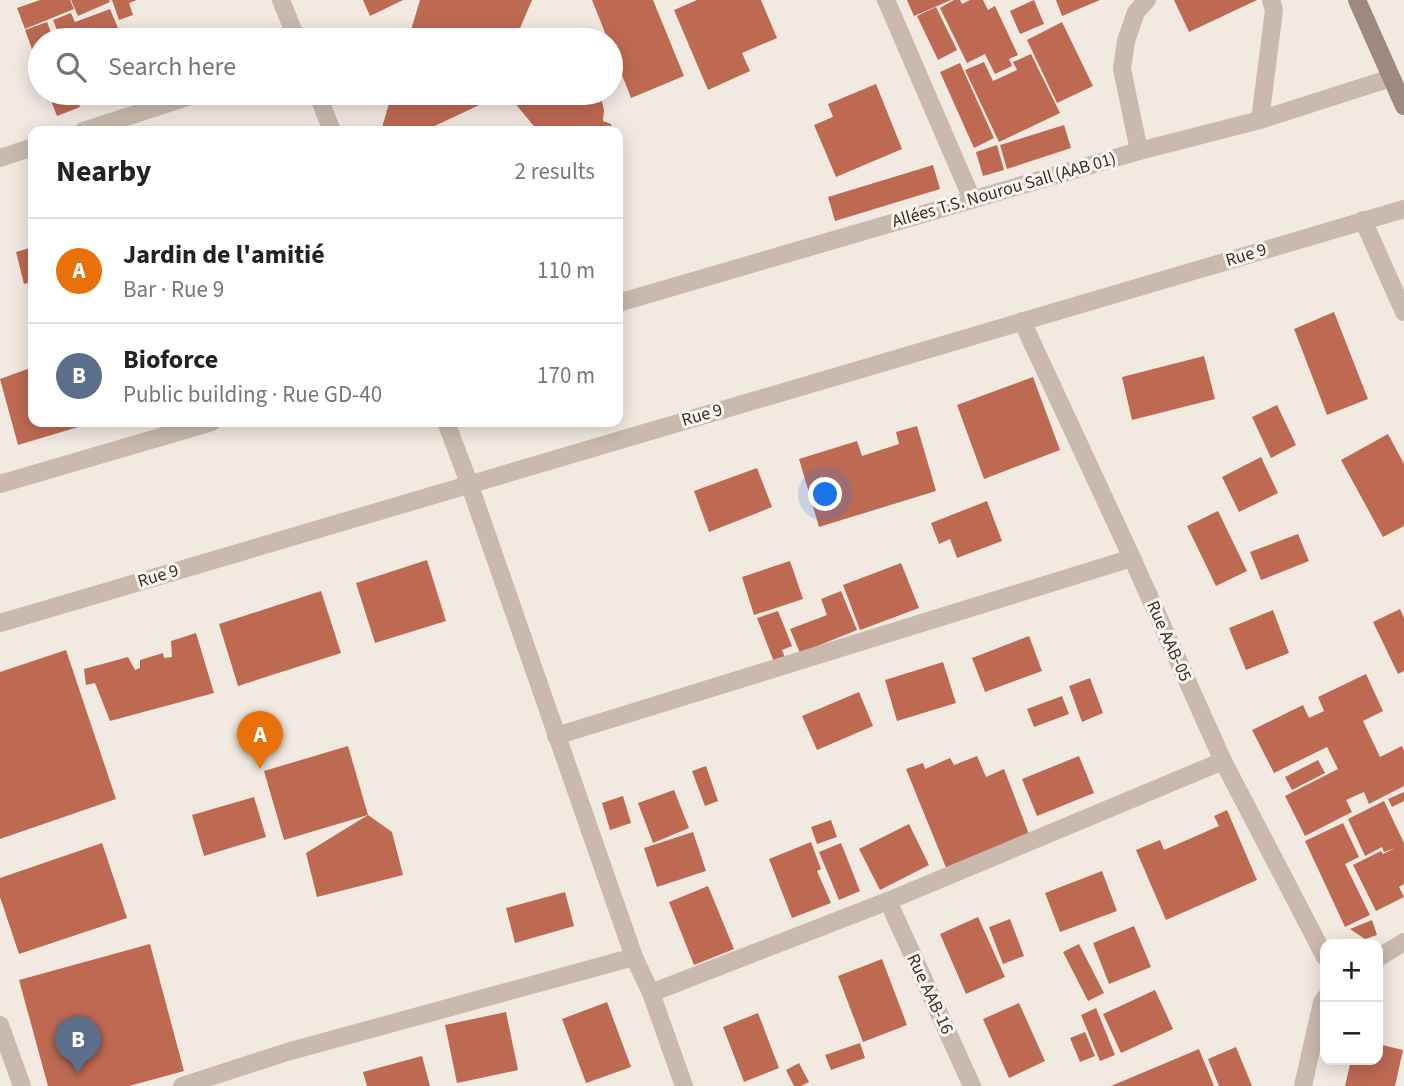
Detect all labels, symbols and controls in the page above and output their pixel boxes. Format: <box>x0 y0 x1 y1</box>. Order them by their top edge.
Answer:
search box <box>28 28 623 105</box>
icon: search <box>52 48 90 86</box>
text: Search here <box>108 48 236 85</box>
street label: Allées T.S. Nourou Sall (AAB 01) <box>889 146 1119 234</box>
text: Nearby <box>56 150 151 193</box>
text: 2 results <box>515 155 595 188</box>
text: Jardin de l'amitié <box>123 236 325 273</box>
street label: Rue 9 <box>1222 237 1270 273</box>
text: A <box>72 254 86 287</box>
text: 110 m <box>537 254 595 287</box>
text: Bar · Rue 9 <box>123 273 224 306</box>
text: Bioforce <box>123 341 218 378</box>
text: B <box>72 359 86 392</box>
text: 170 m <box>537 359 595 392</box>
text: Public building · Rue GD-40 <box>123 378 382 411</box>
street label: Rue 9 <box>679 397 725 433</box>
your location <box>808 477 842 511</box>
street label: Rue 9 <box>134 558 182 594</box>
street label: Rue AAB-05 <box>1140 597 1198 685</box>
pin: A <box>237 711 283 769</box>
map controls <box>1320 939 1383 1065</box>
button: + <box>1320 939 1383 1002</box>
street label: Rue AAB-16 <box>900 950 960 1038</box>
button: − <box>1320 1002 1383 1065</box>
pin: B <box>55 1016 101 1074</box>

